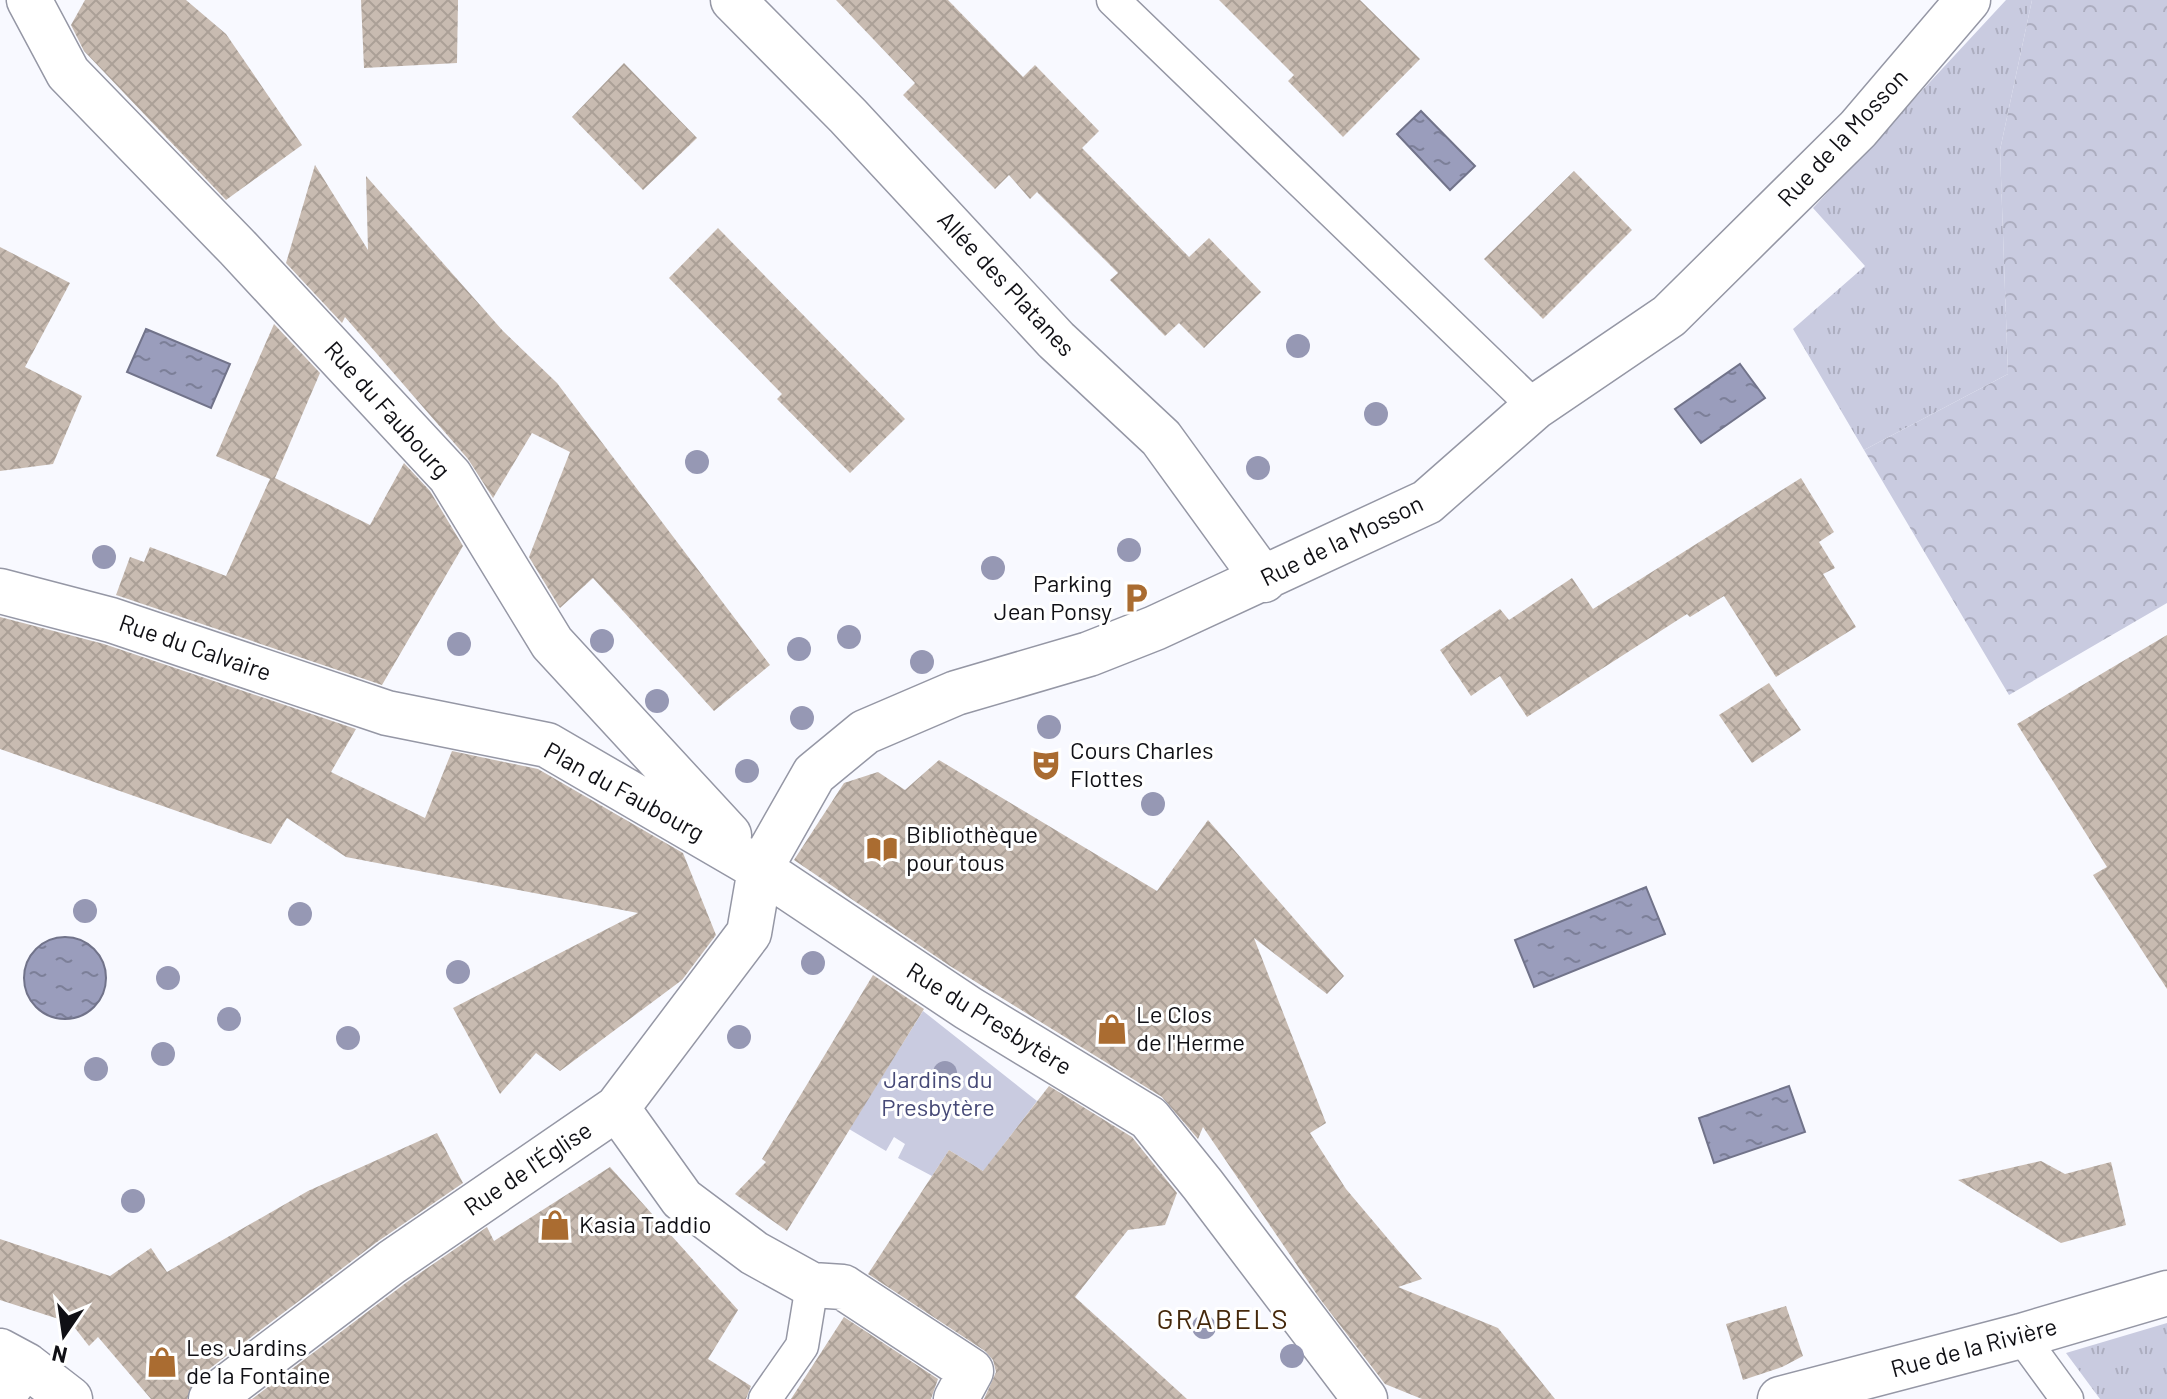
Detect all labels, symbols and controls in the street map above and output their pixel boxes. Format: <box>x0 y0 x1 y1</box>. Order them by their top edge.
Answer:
street label: Rue de la Mosson <box>1771 62 1913 212</box>
street label: Allée des Platanes <box>932 204 1082 362</box>
street label: Rue du Faubourg <box>319 335 457 483</box>
street label: Rue de la Mosson <box>1255 488 1427 592</box>
place label: Parking Jean Ponsy <box>994 568 1112 625</box>
parking icon: Parking Jean Ponsy <box>1119 581 1153 615</box>
street label: Rue du Calvaire <box>116 607 275 686</box>
street label: Plan du Faubourg <box>540 735 710 847</box>
place label: Cours Charles Flottes <box>1070 735 1214 792</box>
theatre icon: Cours Charles Flottes <box>1029 748 1063 782</box>
place label: Bibliothèque pour tous <box>906 819 1038 876</box>
library icon: Bibliothèque pour tous <box>865 832 899 866</box>
street label: Rue du Presbytère <box>902 955 1078 1080</box>
place label: Le Clos de l'Herme <box>1136 999 1245 1056</box>
shop icon: Le Clos de l'Herme <box>1095 1012 1129 1046</box>
park label: Jardins du Presbytère <box>881 1064 995 1121</box>
street label: Rue de l'Église <box>458 1114 597 1221</box>
shop icon: Kasia Taddio <box>538 1208 572 1242</box>
place label: Kasia Taddio <box>579 1209 712 1238</box>
north arrow <box>24 1295 104 1375</box>
district label: GRABELS <box>1156 1301 1290 1335</box>
street label: Rue de la Rivière <box>1887 1310 2060 1383</box>
place label: Les Jardins de la Fontaine <box>186 1332 331 1389</box>
text: N <box>49 1341 69 1370</box>
shop icon: Les Jardins de la Fontaine <box>145 1345 179 1379</box>

